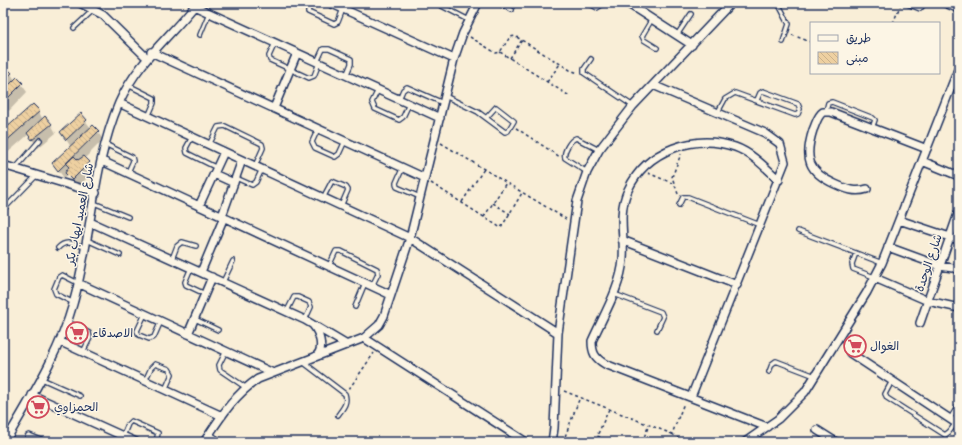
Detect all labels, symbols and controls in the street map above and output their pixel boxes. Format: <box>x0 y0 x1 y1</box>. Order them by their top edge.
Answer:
legend <box>810 22 940 74</box>
text: طريق <box>846 31 871 46</box>
text: مبنى <box>846 51 869 66</box>
street label: شارع العميد ايهاب بكر <box>63 162 98 267</box>
street label: شارع الوحدة <box>912 232 947 294</box>
supermarket icon: الاصدقاء <box>64 320 90 346</box>
place label: الاصدقاء <box>92 326 133 341</box>
supermarket icon: الغوال <box>842 333 868 359</box>
place label: الغوال <box>870 339 899 354</box>
supermarket icon: الحمزاوي <box>25 394 51 420</box>
place label: الحمزاوي <box>54 400 98 416</box>

